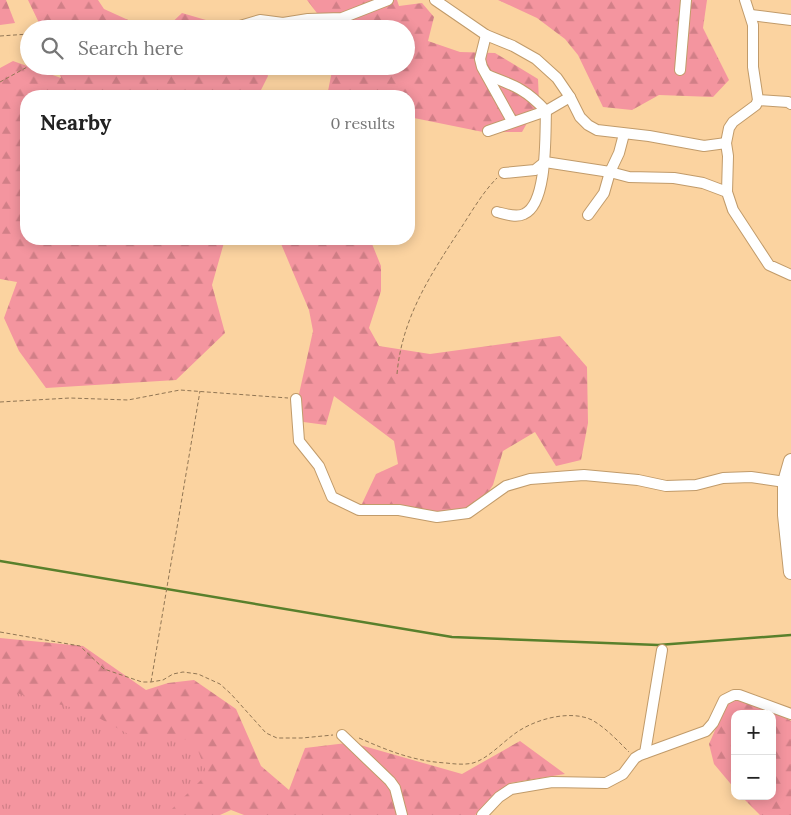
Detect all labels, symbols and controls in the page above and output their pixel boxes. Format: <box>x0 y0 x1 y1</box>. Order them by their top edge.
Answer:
search box <box>20 20 415 75</box>
icon: search <box>38 34 66 62</box>
text: Search here <box>78 36 184 60</box>
text: Nearby <box>40 109 111 136</box>
text: 0 results <box>330 113 395 133</box>
map controls <box>731 710 776 800</box>
button: + <box>731 710 776 755</box>
button: − <box>731 755 776 800</box>

